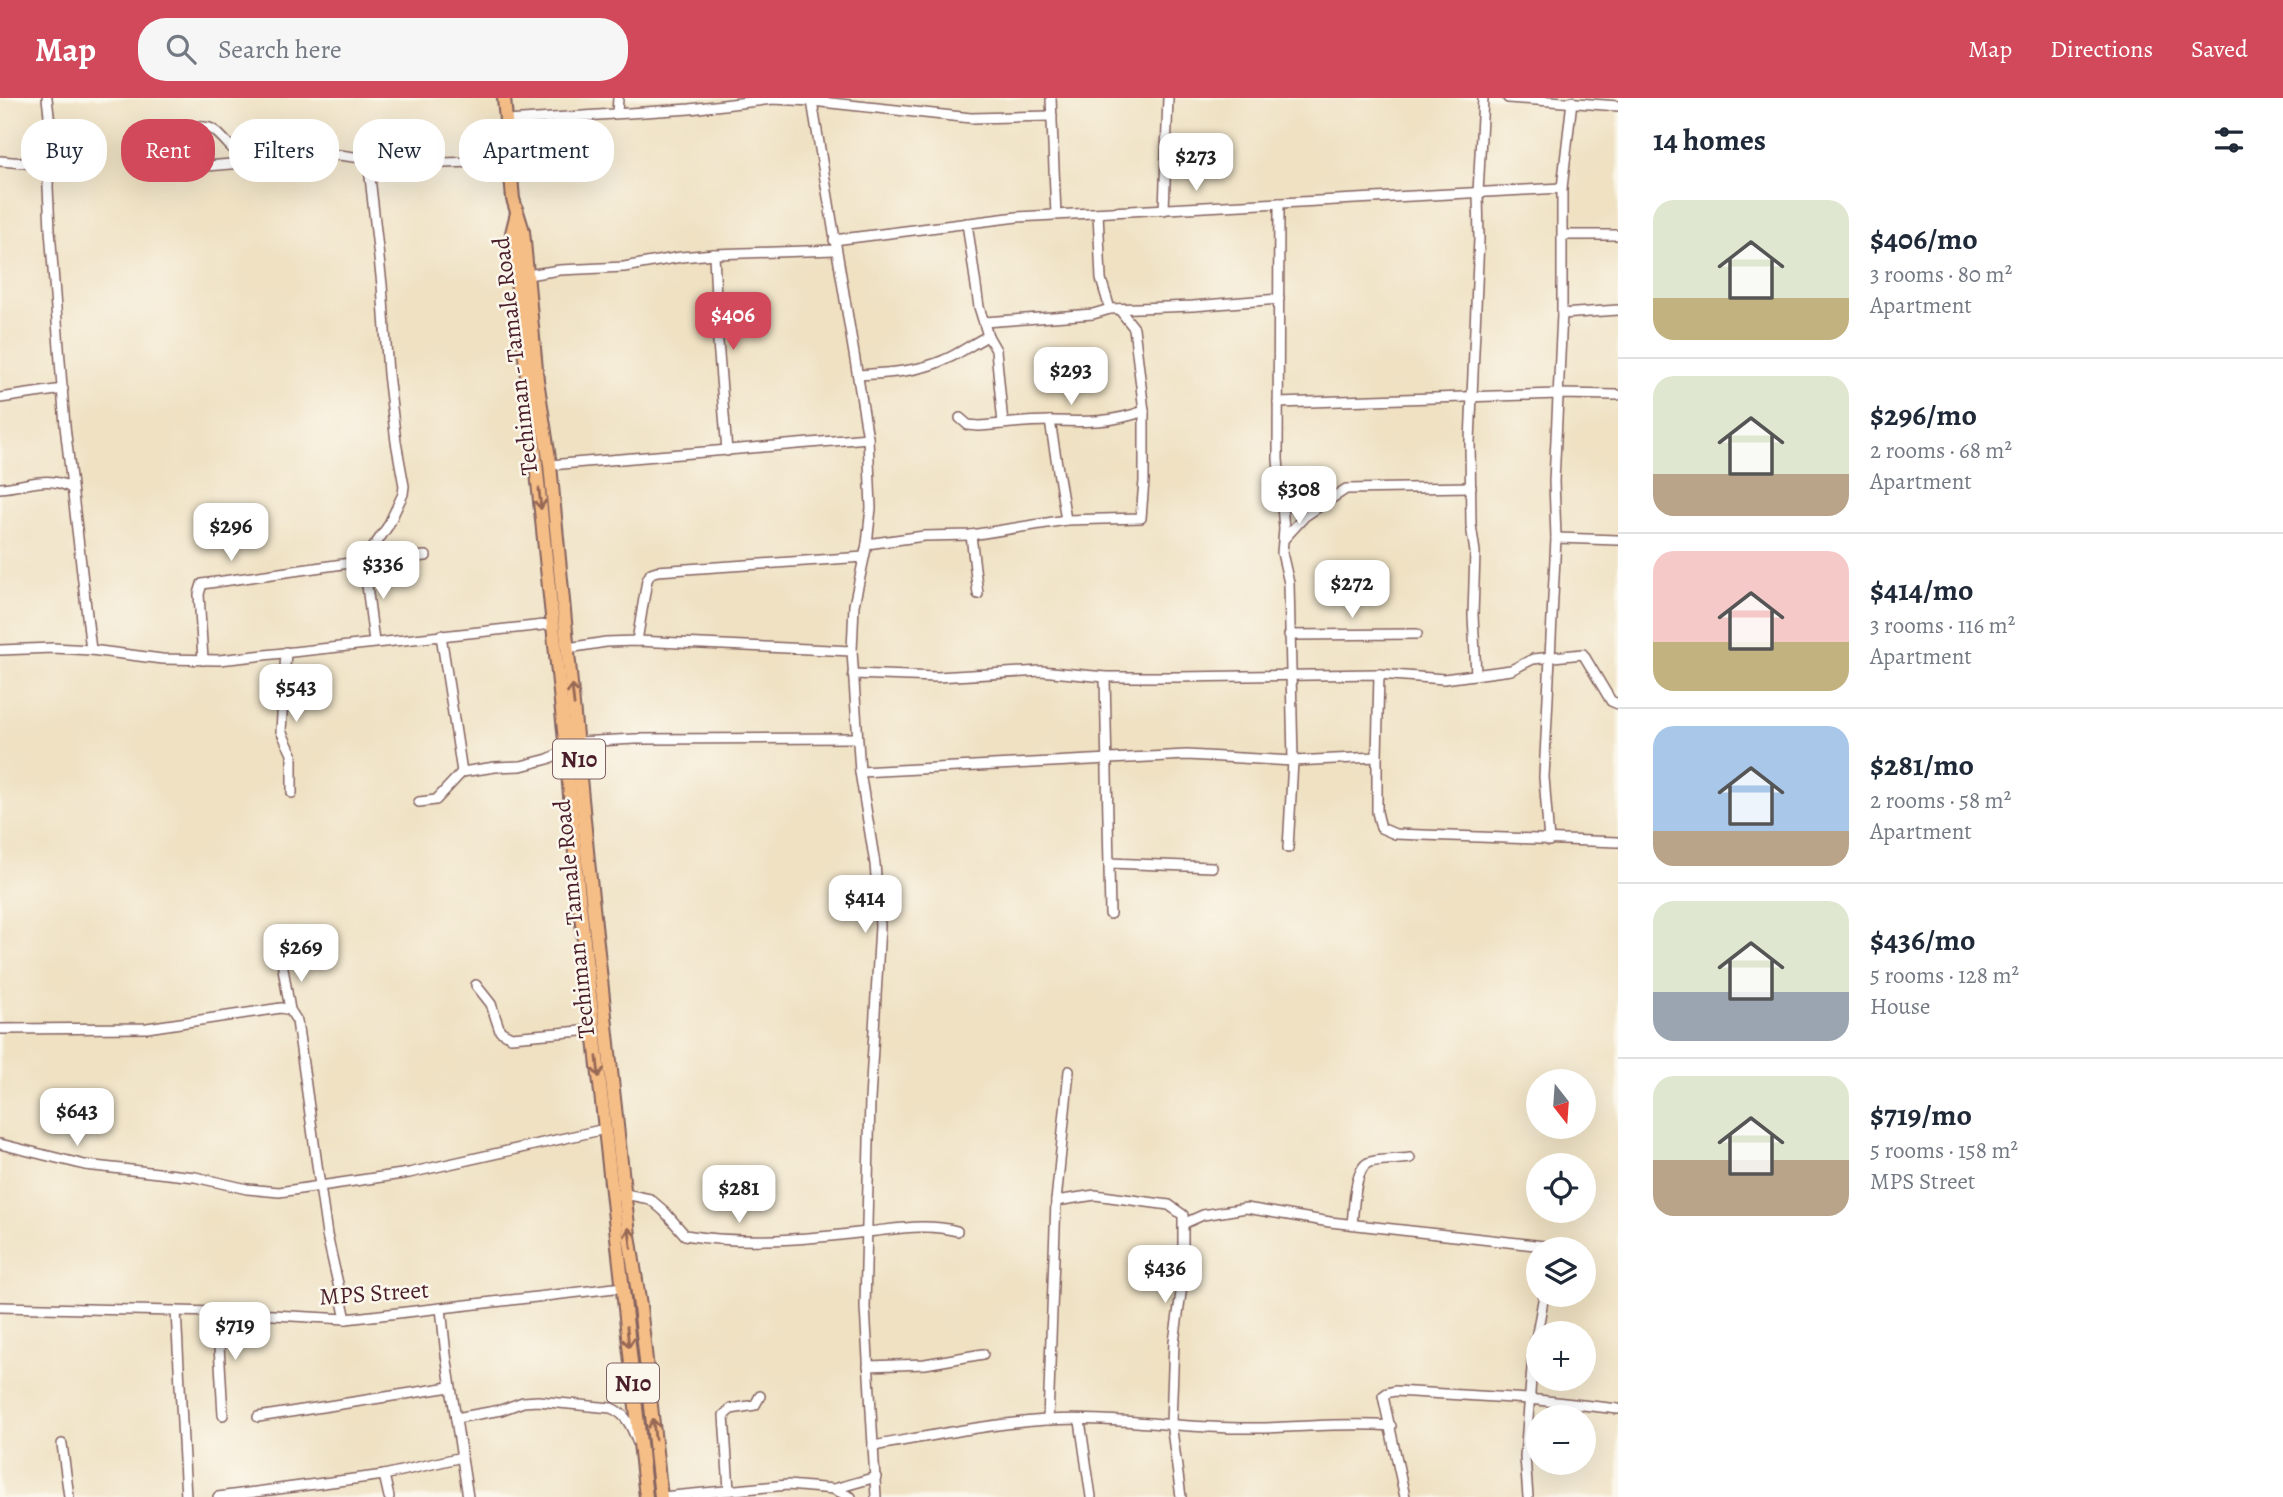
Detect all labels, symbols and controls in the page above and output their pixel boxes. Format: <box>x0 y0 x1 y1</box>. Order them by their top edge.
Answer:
search box <box>138 18 628 81</box>
text: Map <box>35 27 96 72</box>
icon: search <box>162 30 200 68</box>
text: Search here <box>218 32 342 67</box>
text: Map <box>1968 33 2012 65</box>
text: Directions <box>2050 33 2153 65</box>
text: Saved <box>2191 33 2248 65</box>
chip: Buy <box>21 119 107 182</box>
chip: Rent <box>121 119 215 182</box>
chip: Filters <box>229 119 339 182</box>
chip: New <box>353 119 445 182</box>
chip: Apartment <box>459 119 614 182</box>
text: 14 homes <box>1653 120 1766 160</box>
icon: filters <box>2210 121 2248 159</box>
pin: $273 <box>1155 134 1237 193</box>
text: $273 <box>1175 140 1217 171</box>
text: $406/mo <box>1870 219 1978 259</box>
icon: home <box>1709 228 1793 312</box>
street label: Techiman - Tamale Road <box>484 235 545 477</box>
text: 3 rooms · 80 m² <box>1870 259 2012 290</box>
text: Apartment <box>1870 290 1972 321</box>
pin: $406 <box>692 292 774 352</box>
text: $406 <box>711 299 755 330</box>
pin: $293 <box>1030 348 1112 407</box>
text: $293 <box>1050 354 1092 385</box>
text: $296/mo <box>1870 395 1977 435</box>
icon: home <box>1709 404 1793 488</box>
text: 2 rooms · 68 m² <box>1870 435 2012 466</box>
pin: $308 <box>1258 466 1340 526</box>
text: Apartment <box>1870 466 1972 497</box>
text: $308 <box>1277 473 1321 504</box>
one-way arrow <box>534 488 547 510</box>
pin: $296 <box>190 504 272 563</box>
text: $296 <box>209 510 253 541</box>
pin: $336 <box>342 542 424 601</box>
text: $336 <box>362 548 404 579</box>
pin: $272 <box>1311 560 1393 620</box>
text: $272 <box>1331 567 1373 598</box>
text: $414/mo <box>1870 570 1973 610</box>
icon: home <box>1709 579 1793 663</box>
text: 3 rooms · 116 m² <box>1870 610 2015 641</box>
text: Apartment <box>1870 641 1972 672</box>
pin: $543 <box>255 664 337 724</box>
text: $543 <box>275 671 317 702</box>
one-way arrow <box>566 685 579 707</box>
road number: N10 <box>553 740 605 778</box>
text: $281/mo <box>1870 745 1974 785</box>
icon: home <box>1709 754 1793 838</box>
text: 2 rooms · 58 m² <box>1870 785 2011 816</box>
street label: Techiman - Tamale Road <box>546 798 602 1040</box>
text: Apartment <box>1870 816 1972 847</box>
pin: $414 <box>824 876 906 935</box>
text: $414 <box>845 882 885 913</box>
text: $436/mo <box>1870 920 1975 960</box>
pin: $269 <box>260 924 342 984</box>
icon: home <box>1709 929 1793 1013</box>
text: $269 <box>279 931 323 962</box>
text: 5 rooms · 128 m² <box>1870 960 2019 991</box>
text: House <box>1870 991 1930 1022</box>
one-way arrow <box>591 1055 604 1078</box>
north arrow <box>1526 1069 1596 1139</box>
map controls <box>1526 1069 1596 1475</box>
pin: $643 <box>36 1088 118 1148</box>
text: $643 <box>56 1095 98 1126</box>
text: $719/mo <box>1870 1095 1972 1135</box>
icon: home <box>1709 1104 1793 1188</box>
text: 5 rooms · 158 m² <box>1870 1135 2018 1166</box>
button: locate <box>1526 1153 1596 1223</box>
pin: $281 <box>698 1166 780 1225</box>
text: MPS Street <box>1870 1166 1975 1197</box>
text: $281 <box>718 1172 760 1203</box>
one-way arrow <box>623 1227 636 1250</box>
button: layers <box>1526 1237 1596 1307</box>
pin: $436 <box>1124 1246 1206 1305</box>
text: $436 <box>1144 1252 1186 1283</box>
street label: MPS Street <box>318 1273 430 1313</box>
pin: $719 <box>194 1302 276 1362</box>
text: $719 <box>215 1309 255 1340</box>
button: + <box>1526 1321 1596 1391</box>
one-way arrow <box>622 1325 635 1348</box>
road number: N10 <box>607 1364 659 1402</box>
button: − <box>1526 1405 1596 1475</box>
one-way arrow <box>647 1418 660 1441</box>

